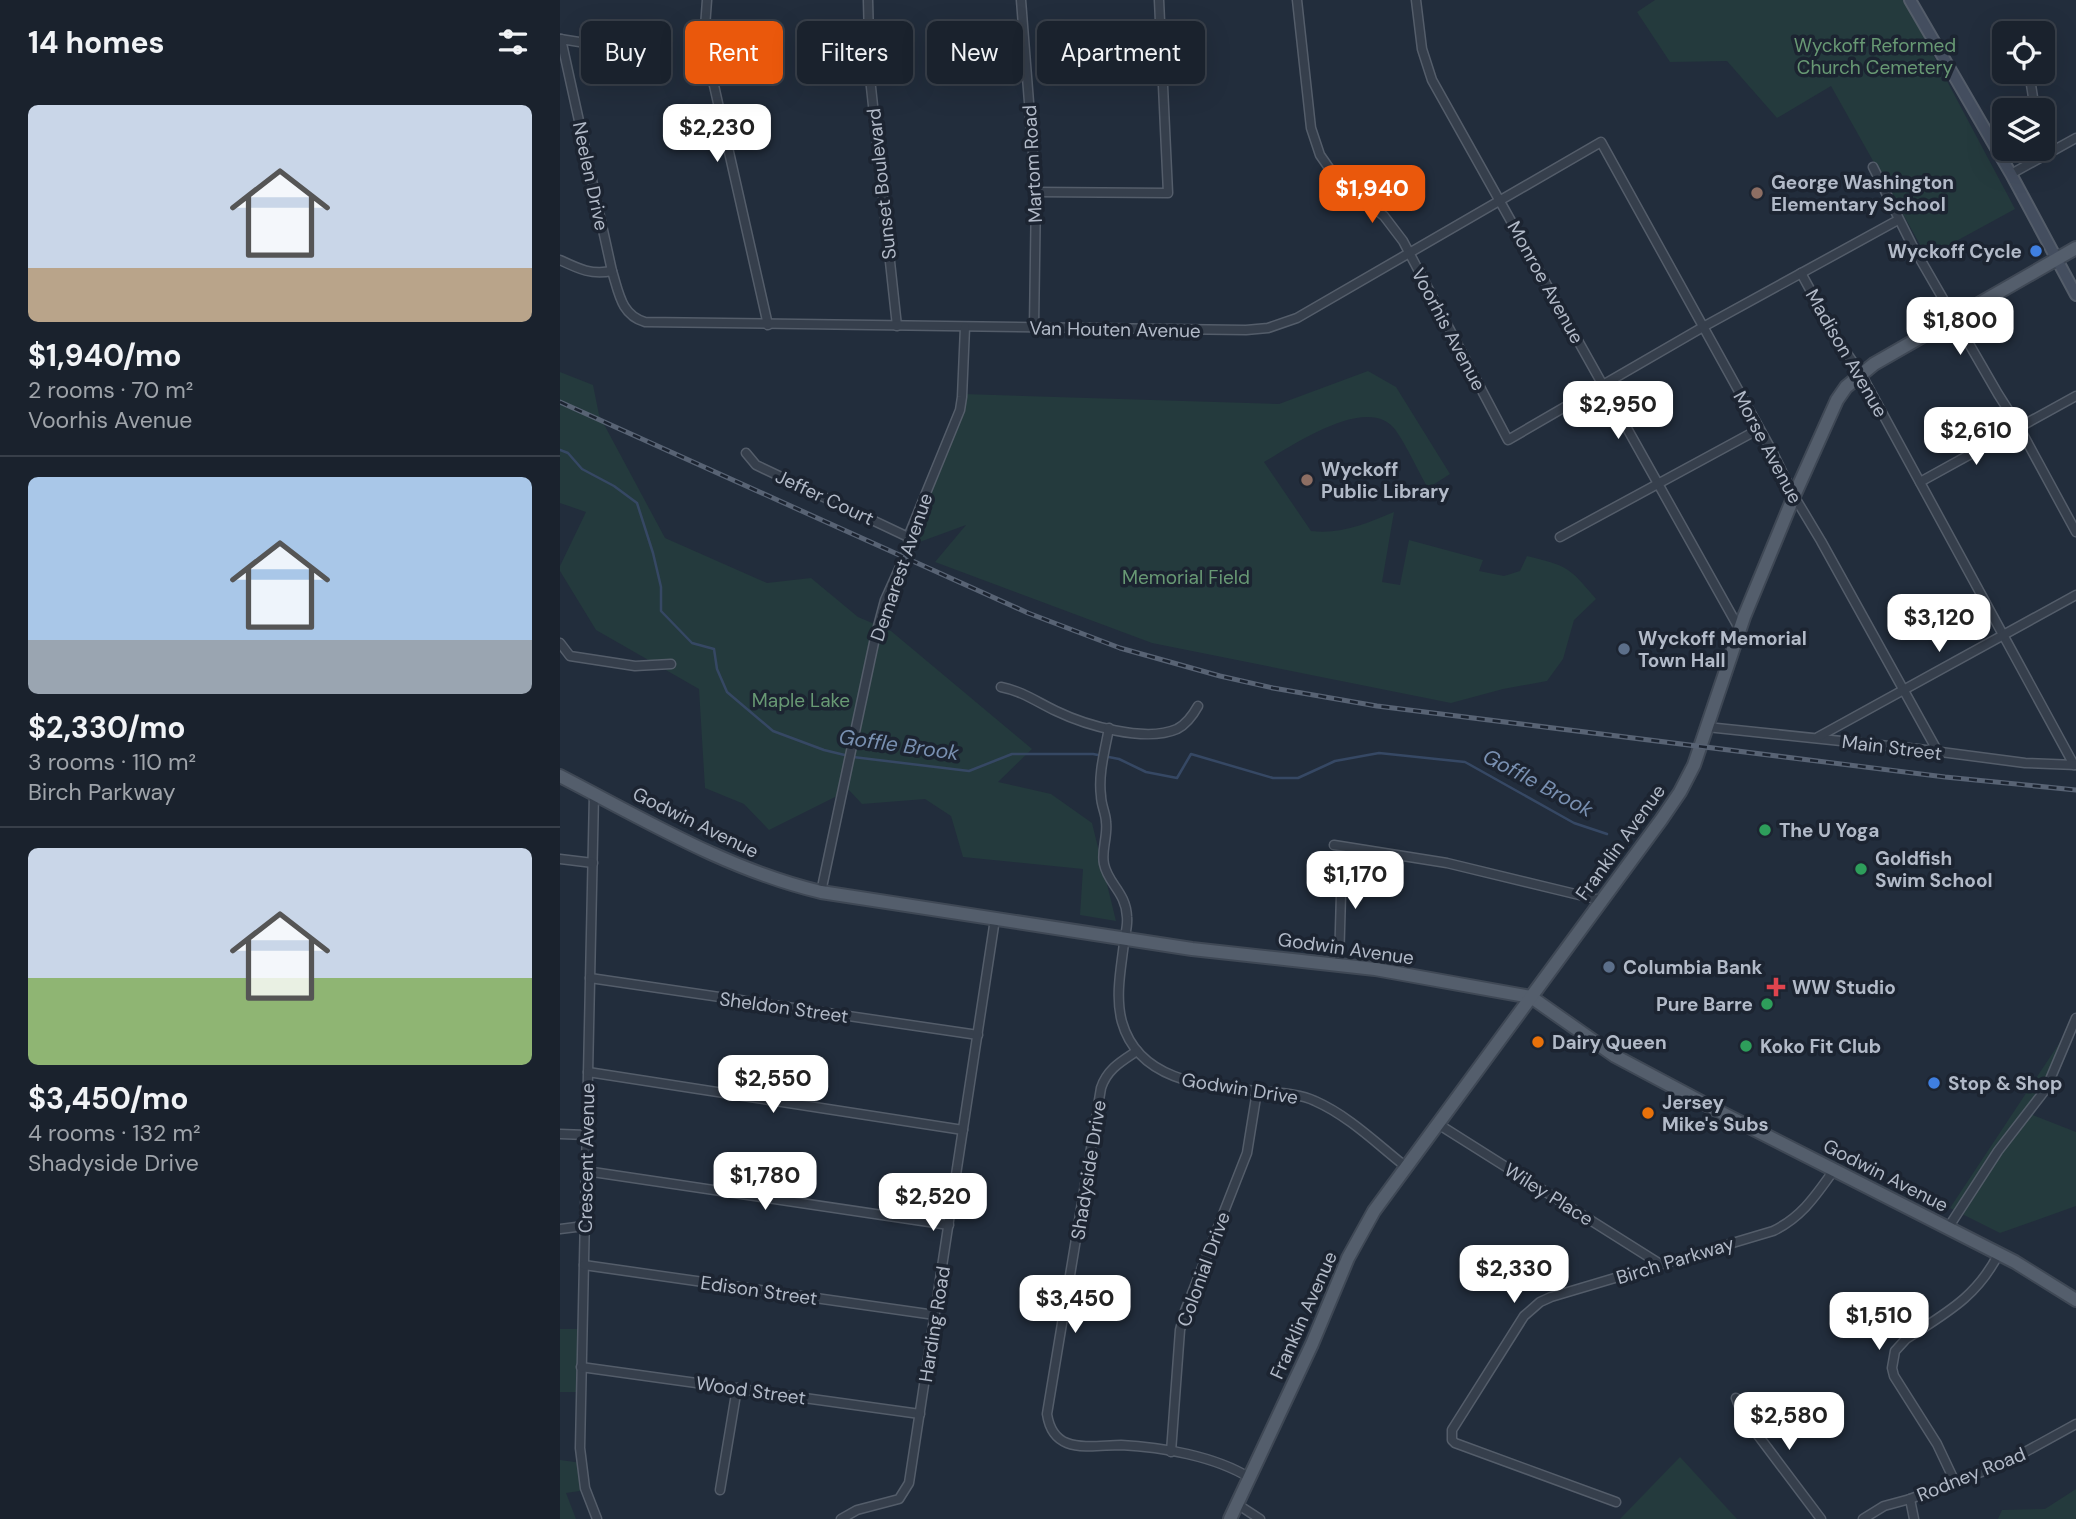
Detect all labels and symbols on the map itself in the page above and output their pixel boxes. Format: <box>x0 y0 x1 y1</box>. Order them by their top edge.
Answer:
park label: Wyckoff Reformed Church Cemetery <box>1794 33 1956 80</box>
pin: $2,230 <box>660 104 774 164</box>
street label: Martom Road <box>1017 104 1048 224</box>
street label: Sunset Boulevard <box>861 107 902 261</box>
street label: Neelen Drive <box>567 119 614 233</box>
pin: $1,940 <box>1315 166 1429 225</box>
place label: George Washington Elementary School <box>1771 170 1954 217</box>
marker: George Washington Elementary School <box>1749 185 1765 201</box>
street label: Monroe Avenue <box>1502 216 1590 348</box>
place label: Wyckoff Cycle <box>1887 239 2022 264</box>
marker: Wyckoff Cycle <box>2028 243 2044 259</box>
street label: Voorhis Avenue <box>1406 263 1491 395</box>
street label: Madison Avenue <box>1800 285 1893 422</box>
pin: $1,800 <box>1903 298 2017 357</box>
street label: Van Houten Avenue <box>1029 316 1201 343</box>
pin: $2,950 <box>1561 382 1675 441</box>
street label: Morse Avenue <box>1727 387 1808 508</box>
pin: $2,610 <box>1919 407 2033 467</box>
place label: Wyckoff Public Library <box>1321 457 1450 504</box>
street label: Jeffer Court <box>771 464 878 531</box>
marker: Wyckoff Public Library <box>1299 472 1315 488</box>
street label: Demarest Avenue <box>864 490 938 644</box>
park label: Memorial Field <box>1122 565 1250 590</box>
pin: $3,120 <box>1882 594 1996 654</box>
place label: Wyckoff Memorial Town Hall <box>1638 626 1807 673</box>
marker: Wyckoff Memorial Town Hall <box>1616 641 1632 657</box>
park label: Maple Lake <box>752 688 850 713</box>
water label: Goffle Brook <box>837 723 961 767</box>
street label: Main Street <box>1840 729 1943 766</box>
water label: Goffle Brook <box>1478 742 1598 824</box>
street label: Franklin Avenue <box>1570 779 1671 905</box>
street label: Godwin Avenue <box>629 781 763 864</box>
place label: The U Yoga <box>1779 818 1879 843</box>
marker: The U Yoga <box>1757 822 1773 838</box>
place label: Goldfish Swim School <box>1875 846 1993 893</box>
pin: $1,170 <box>1298 852 1412 911</box>
marker: Goldfish Swim School <box>1853 861 1869 877</box>
street label: Godwin Avenue <box>1276 927 1416 970</box>
place label: Columbia Bank <box>1623 955 1762 980</box>
marker: Columbia Bank <box>1601 959 1617 975</box>
place label: WW Studio <box>1792 975 1896 1000</box>
marker: WW Studio <box>1766 977 1786 997</box>
street label: Sheldon Street <box>718 986 850 1029</box>
place label: Pure Barre <box>1656 992 1753 1017</box>
marker: Pure Barre <box>1759 996 1775 1012</box>
place label: Dairy Queen <box>1552 1030 1667 1055</box>
marker: Dairy Queen <box>1530 1034 1546 1050</box>
place label: Koko Fit Club <box>1760 1034 1881 1059</box>
marker: Koko Fit Club <box>1738 1038 1754 1054</box>
pin: $2,550 <box>716 1056 830 1115</box>
street label: Godwin Drive <box>1180 1067 1300 1110</box>
place label: Stop & Shop <box>1948 1071 2063 1096</box>
marker: Stop & Shop <box>1926 1075 1942 1091</box>
street label: Crescent Avenue <box>573 1083 600 1233</box>
place label: Jersey Mike's Subs <box>1662 1090 1769 1137</box>
street label: Shadyside Drive <box>1065 1098 1112 1242</box>
marker: Jersey Mike's Subs <box>1640 1105 1656 1121</box>
street label: Godwin Avenue <box>1819 1133 1953 1218</box>
pin: $1,780 <box>708 1152 822 1212</box>
street label: Wiley Place <box>1500 1157 1598 1232</box>
pin: $2,520 <box>876 1174 990 1233</box>
street label: Colonial Drive <box>1171 1208 1236 1330</box>
street label: Birch Parkway <box>1613 1231 1737 1290</box>
pin: $2,330 <box>1457 1246 1571 1305</box>
street label: Franklin Avenue <box>1264 1247 1343 1383</box>
street label: Harding Road <box>913 1264 956 1384</box>
street label: Edison Street <box>699 1270 819 1311</box>
pin: $3,450 <box>1018 1276 1132 1335</box>
pin: $1,510 <box>1822 1292 1936 1352</box>
street label: Wood Street <box>694 1370 808 1411</box>
pin: $2,580 <box>1732 1392 1846 1452</box>
street label: Rodney Road <box>1913 1441 2029 1508</box>

